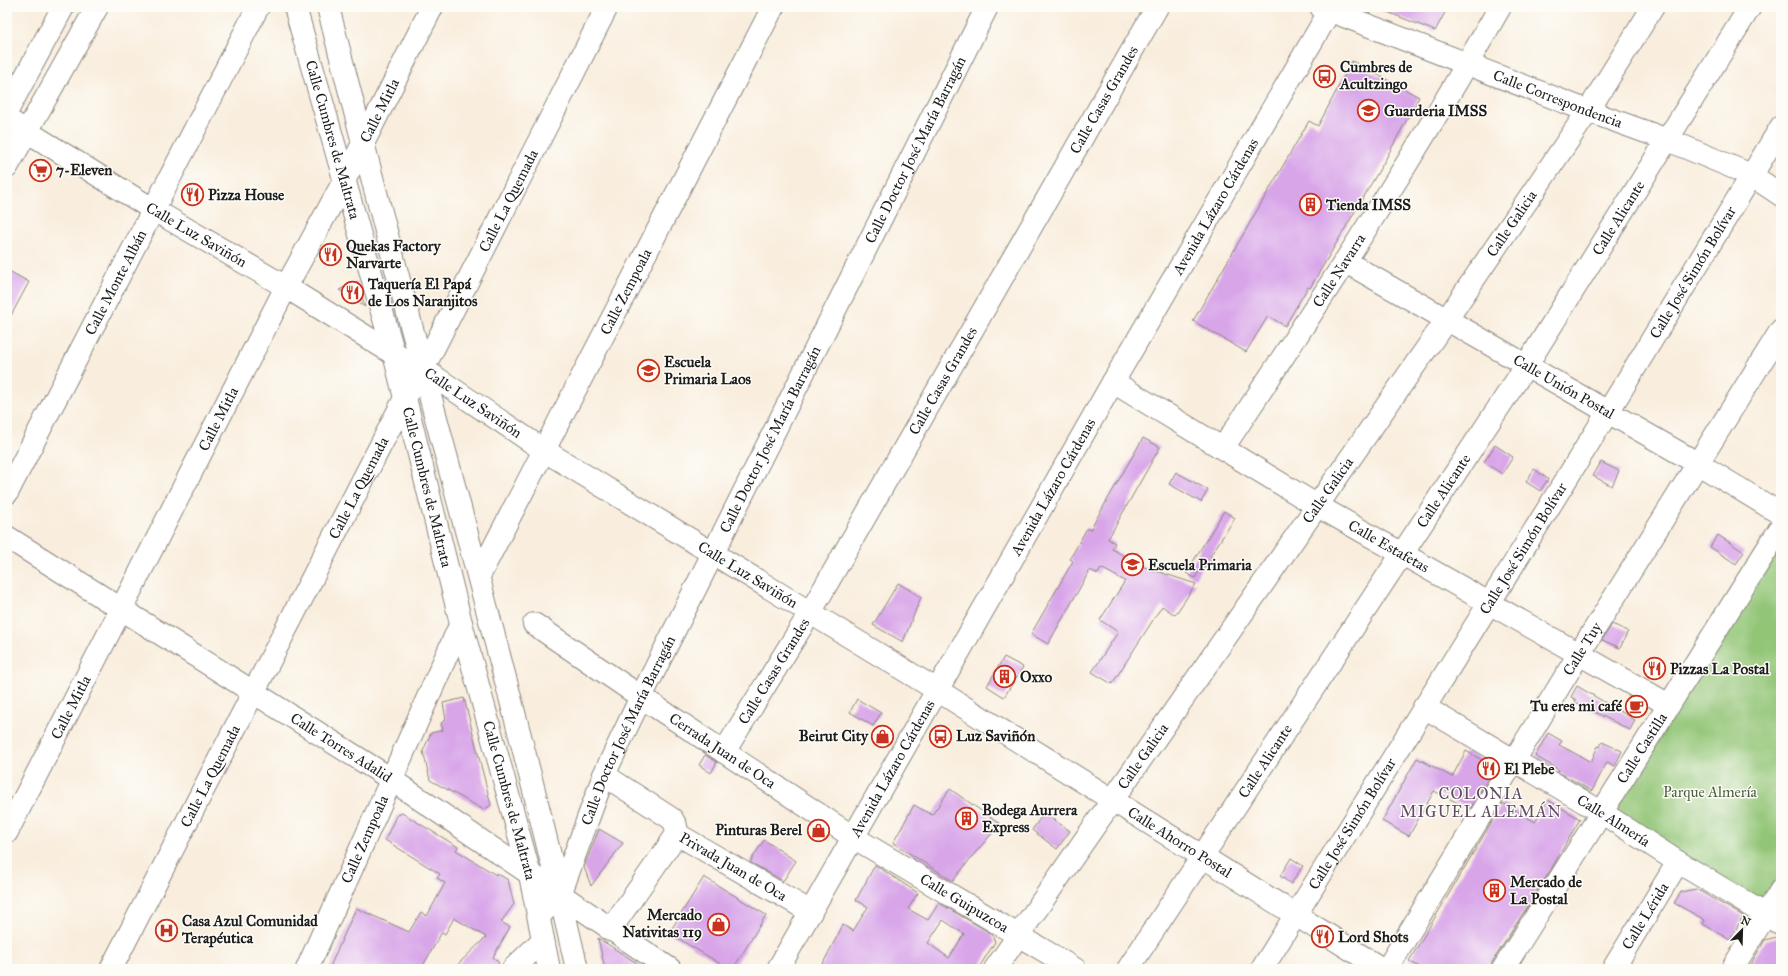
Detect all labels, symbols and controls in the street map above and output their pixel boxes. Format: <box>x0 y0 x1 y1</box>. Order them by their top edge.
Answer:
street label: Calle Casas Grandes <box>1066 42 1142 157</box>
street label: Calle Doctor José María Barragán <box>861 53 970 246</box>
street label: Calle Cumbres de Maltrata <box>302 58 364 222</box>
place label: Cumbres de Acultzingo <box>1339 58 1413 94</box>
bus stop icon: Cumbres de Acultzingo <box>1311 63 1337 89</box>
street label: Calle Correspondencia <box>1491 66 1625 132</box>
street label: Calle Mitla <box>356 75 404 146</box>
school or university icon: Guarderia IMSS <box>1355 98 1381 124</box>
place label: Guarderia IMSS <box>1384 102 1487 120</box>
street label: Avenida Lázaro Cárdenas <box>1168 135 1262 279</box>
street label: Calle La Quemada <box>475 146 542 255</box>
supermarket icon: 7-Eleven <box>28 157 54 183</box>
place label: 7-Eleven <box>56 161 113 179</box>
street label: Calle Alicante <box>1588 177 1648 259</box>
restaurant icon: Pizza House <box>179 182 205 208</box>
place label: Pizza House <box>208 186 285 204</box>
street label: Calle Galicia <box>1483 186 1541 260</box>
building icon: Tienda IMSS <box>1297 192 1323 218</box>
place label: Tienda IMSS <box>1325 196 1411 214</box>
street label: Calle Luz Saviñón <box>143 198 250 271</box>
street label: Calle José Simón Bolívar <box>1646 203 1740 342</box>
street label: Calle Monte Albán <box>81 227 150 338</box>
street label: Calle Navarra <box>1309 230 1370 311</box>
place label: Quekas Factory Narvarte <box>346 237 441 272</box>
restaurant icon: Quekas Factory Narvarte <box>318 242 344 268</box>
street label: Calle Zempoala <box>596 245 656 338</box>
place label: Taquería El Papá de Los Naranjitos <box>367 275 478 311</box>
restaurant icon: Taquería El Papá de Los Naranjitos <box>339 280 365 306</box>
street label: Calle Casas Grandes <box>905 324 981 438</box>
street label: Calle Doctor José María Barragán <box>716 343 825 536</box>
street label: Calle Unión Postal <box>1510 351 1619 423</box>
place label: Escuela Primaria Laos <box>664 353 752 388</box>
school or university icon: Escuela Primaria Laos <box>635 358 661 384</box>
street label: Calle Luz Saviñón <box>421 364 525 442</box>
street label: Calle Mitla <box>195 383 243 454</box>
street label: Calle Cumbres de Maltrata <box>399 405 456 570</box>
street label: Avenida Lázaro Cárdenas <box>1006 415 1099 560</box>
street label: Calle La Quemada <box>325 433 393 542</box>
street label: Calle Alicante <box>1413 450 1474 531</box>
street label: Calle Galicia <box>1299 453 1357 527</box>
street label: Calle José Simón Bolívar <box>1476 479 1571 618</box>
street label: Calle Estafetas <box>1345 516 1433 576</box>
street label: Calle Luz Saviñón <box>695 537 801 612</box>
school or university icon: Escuela Primaria <box>1120 552 1146 578</box>
place label: Escuela Primaria <box>1148 556 1252 574</box>
street label: Calle Casas Grandes <box>734 615 814 728</box>
street label: Calle Tuy <box>1559 618 1606 679</box>
street label: Calle Doctor José María Barragán <box>577 633 679 828</box>
restaurant icon: Pizzas La Postal <box>1642 656 1668 682</box>
place label: Pizzas La Postal <box>1670 660 1770 678</box>
building icon: Oxxo <box>992 664 1018 690</box>
place label: Oxxo <box>1020 668 1053 686</box>
street label: Calle Mitla <box>47 672 95 742</box>
cafe icon: Tu eres mi café <box>1624 693 1650 719</box>
street label: Avenida Lázaro Cárdenas <box>846 697 939 841</box>
place label: Tu eres mi café <box>1529 697 1623 715</box>
street label: Calle Torres Adalid <box>287 709 396 787</box>
street label: Cerrada Juan de Oca <box>666 709 779 793</box>
street label: Calle Castilla <box>1613 709 1671 787</box>
street label: Calle Cumbres de Maltrata <box>479 719 540 882</box>
street label: Calle Galicia <box>1114 719 1172 793</box>
street label: Calle La Quemada <box>177 721 244 830</box>
street label: Calle Alicante <box>1234 721 1296 801</box>
shop icon: Beirut City <box>870 723 896 749</box>
bus stop icon: Luz Saviñón <box>927 723 953 749</box>
place label: Beirut City <box>799 727 869 746</box>
place label: Luz Saviñón <box>956 727 1036 745</box>
street label: Calle José Simón Bolívar <box>1305 754 1400 893</box>
restaurant icon: El Plebe <box>1475 756 1501 782</box>
place label: El Plebe <box>1504 760 1555 778</box>
park label: Parque Almería <box>1663 783 1758 802</box>
district label: COLONIA MIGUEL ALEMÁN <box>1400 784 1562 821</box>
street label: Calle Almería <box>1574 791 1654 851</box>
street label: Calle Zempoala <box>337 792 392 886</box>
place label: Bodega Aurrera Express <box>982 801 1078 837</box>
street label: Calle Ahorro Postal <box>1124 803 1236 882</box>
building icon: Bodega Aurrera Express <box>954 806 980 832</box>
shop icon: Pinturas Berel <box>805 817 831 843</box>
place label: Pinturas Berel <box>715 821 803 839</box>
street label: Privada Juan de Oca <box>676 828 791 905</box>
street label: Calle Guipuzcoa <box>917 870 1012 937</box>
place label: Mercado de La Postal <box>1510 873 1583 908</box>
building icon: Mercado de La Postal <box>1481 878 1507 904</box>
street label: Calle Lérida <box>1618 879 1673 953</box>
place label: Mercado Nativitas 119 <box>623 906 702 942</box>
north arrow <box>1722 910 1762 950</box>
shop icon: Mercado Nativitas 119 <box>705 911 731 937</box>
place label: Casa Azul Comunidad Terapéutica <box>181 912 318 948</box>
text: N <box>1739 913 1753 929</box>
hospital icon: Casa Azul Comunidad Terapéutica <box>153 917 179 943</box>
restaurant icon: Lord Shots <box>1310 924 1336 950</box>
place label: Lord Shots <box>1338 928 1409 946</box>

